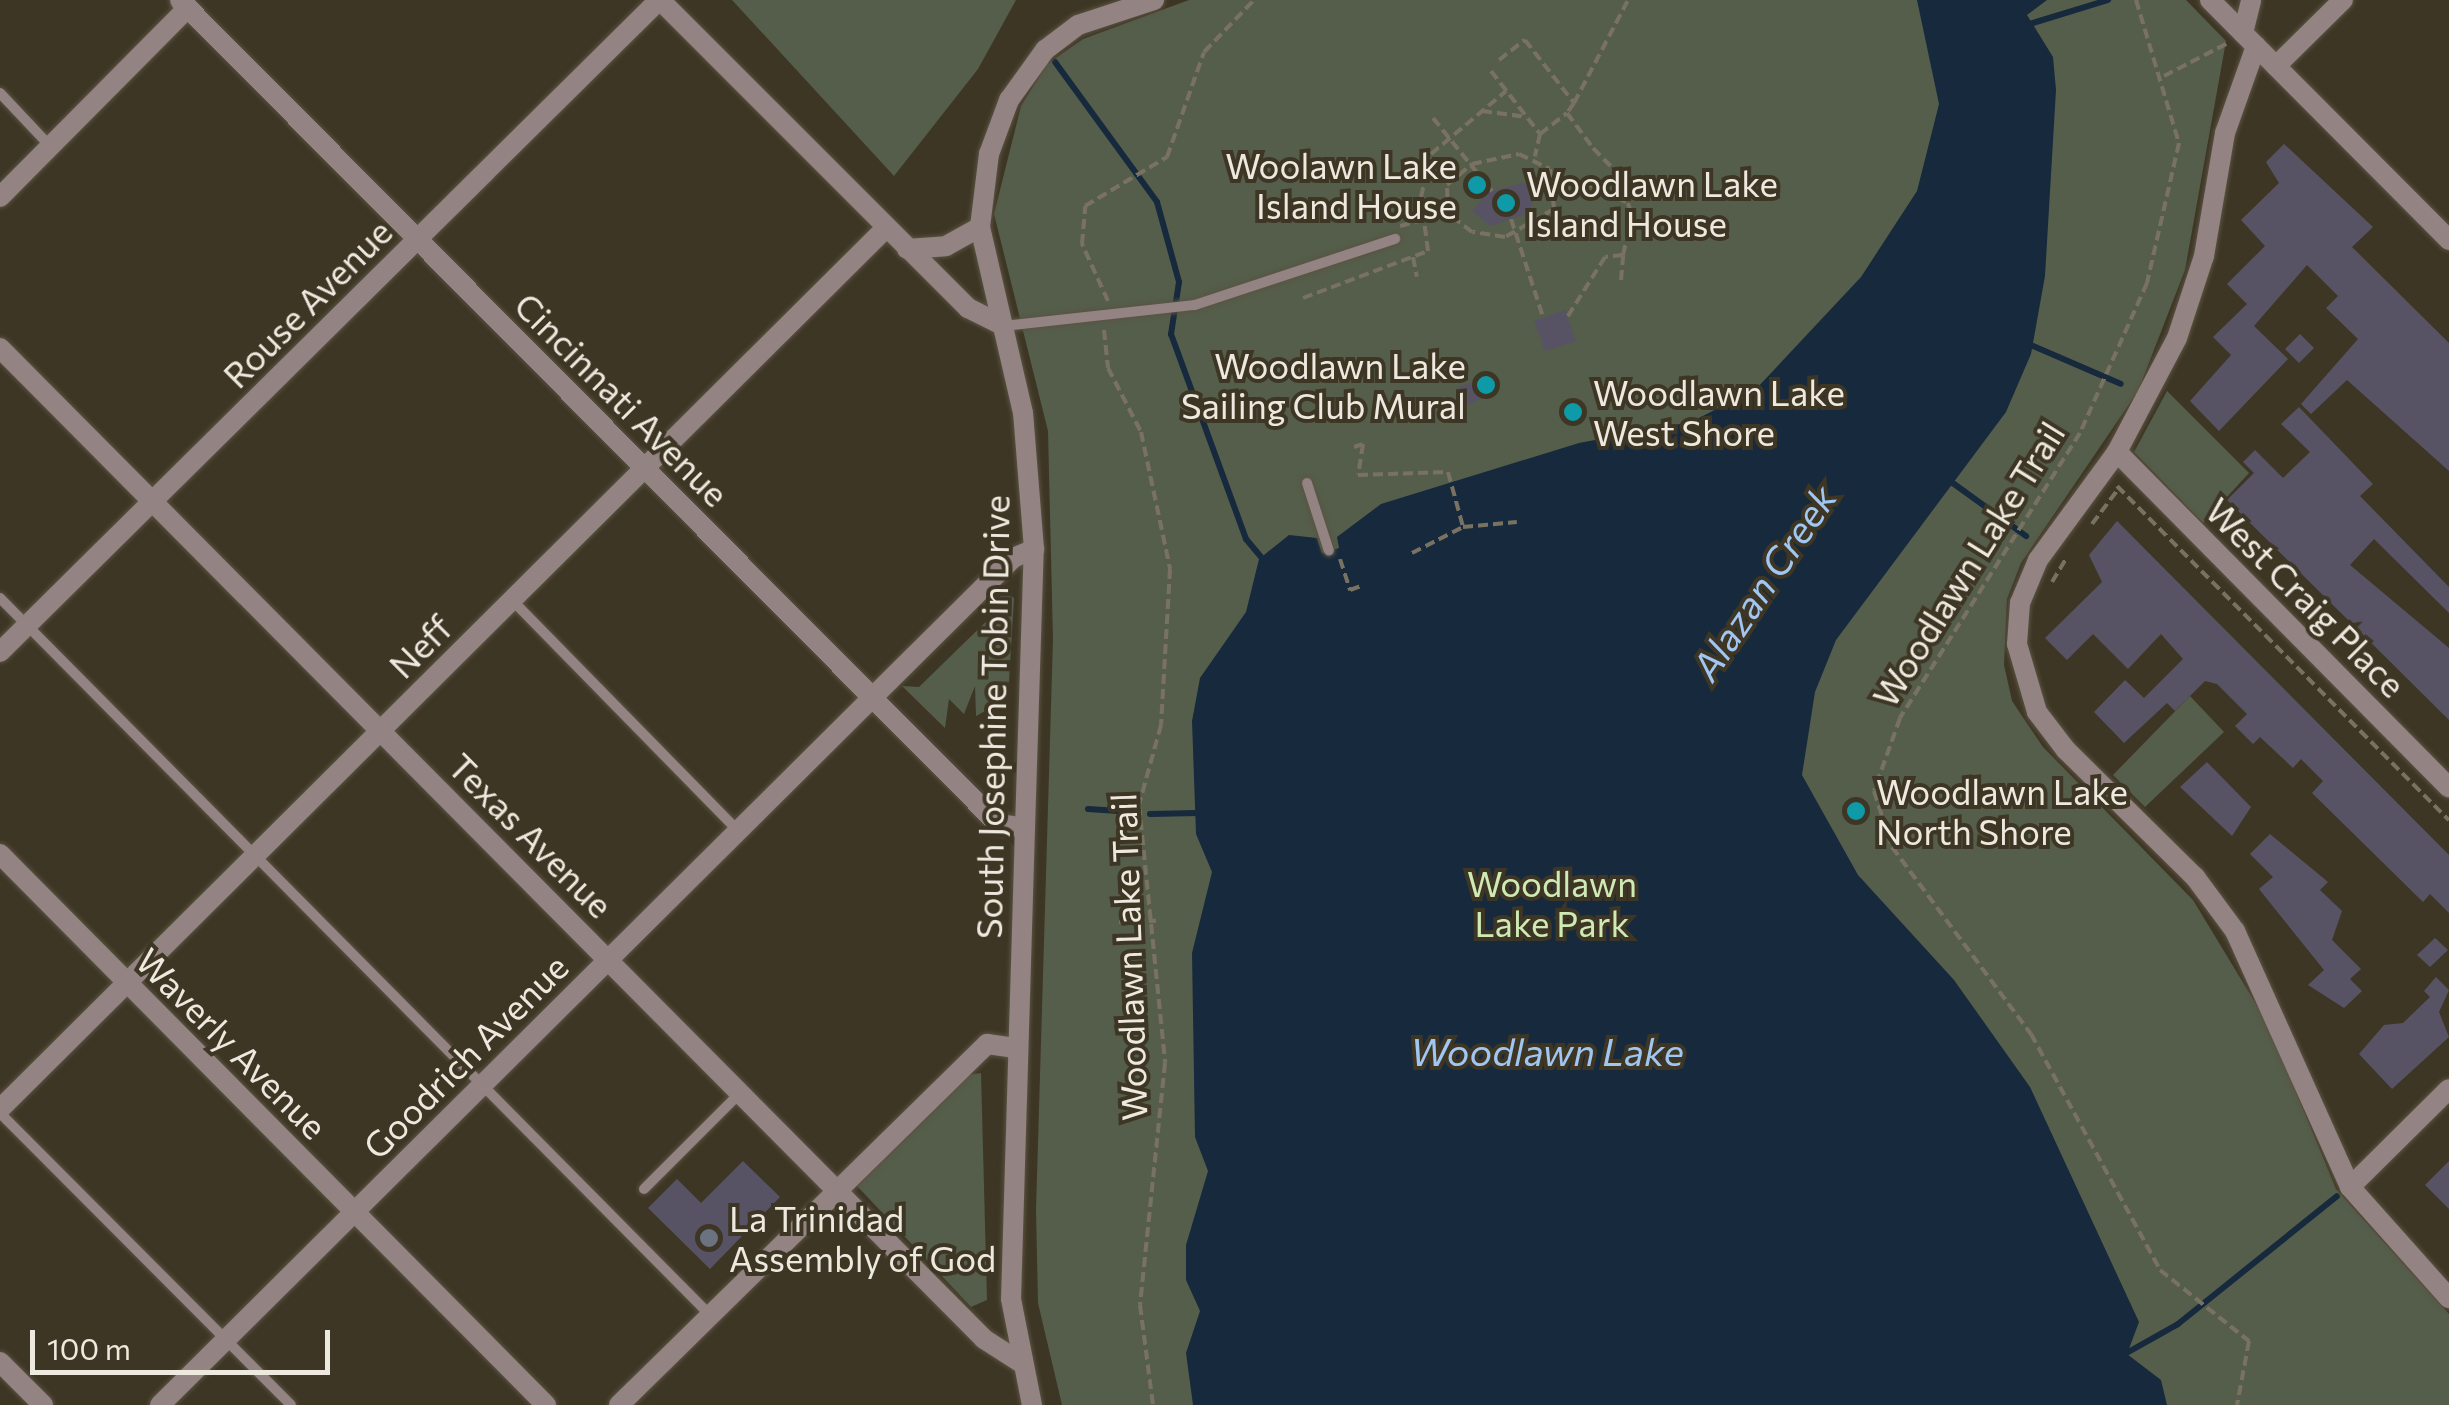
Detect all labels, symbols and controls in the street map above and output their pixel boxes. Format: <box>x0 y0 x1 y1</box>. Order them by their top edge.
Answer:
place label: Woolawn Lake Island House <box>1225 144 1457 226</box>
place label: Woodlawn Lake Island House <box>1526 162 1778 244</box>
marker: Woolawn Lake Island House <box>1466 174 1488 196</box>
marker: Woodlawn Lake Island House <box>1495 192 1517 214</box>
street label: Rouse Avenue <box>214 210 400 396</box>
street label: Cincinnati Avenue <box>507 284 737 514</box>
place label: Woodlawn Lake Sailing Club Mural <box>1181 344 1466 426</box>
place label: Woodlawn Lake West Shore <box>1593 371 1845 453</box>
marker: Woodlawn Lake Sailing Club Mural <box>1475 374 1497 396</box>
marker: Woodlawn Lake West Shore <box>1562 401 1584 423</box>
street label: Woodlawn Lake Trail <box>1863 414 2073 714</box>
water label: Alazan Creek <box>1681 476 1845 688</box>
street label: West Craig Place <box>2198 489 2414 705</box>
street label: South Josephine Tobin Drive <box>967 495 1017 939</box>
street label: Neff <box>380 606 460 686</box>
street label: Texas Avenue <box>440 744 622 926</box>
place label: Woodlawn Lake North Shore <box>1876 770 2128 852</box>
street label: Woodlawn Lake Trail <box>1101 792 1155 1122</box>
marker: Woodlawn Lake North Shore <box>1845 800 1867 822</box>
park label: Woodlawn Lake Park <box>1467 862 1637 944</box>
street label: Waverly Avenue <box>128 939 336 1147</box>
street label: Goodrich Avenue <box>354 945 576 1167</box>
water label: Woodlawn Lake <box>1410 1028 1684 1074</box>
place label: La Trinidad Assembly of God <box>729 1197 996 1279</box>
marker: La Trinidad Assembly of God <box>698 1227 720 1249</box>
scale bar <box>35 1310 335 1372</box>
text: 100 m <box>47 1329 131 1366</box>

